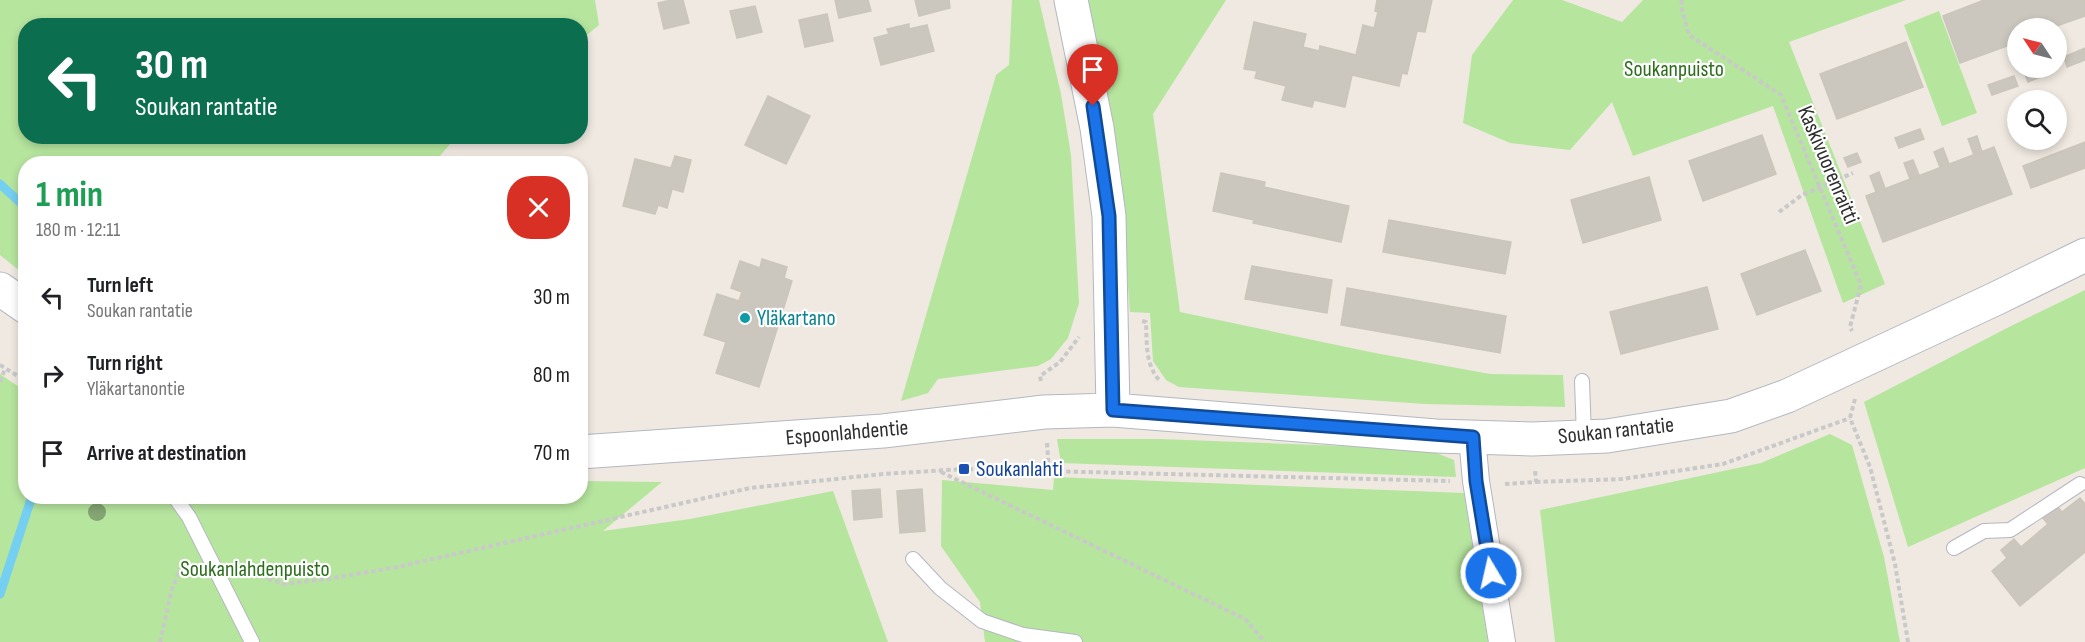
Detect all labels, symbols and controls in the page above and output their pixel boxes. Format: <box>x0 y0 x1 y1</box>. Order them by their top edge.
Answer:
north arrow <box>2007 18 2067 78</box>
map controls <box>2007 18 2067 150</box>
text: 30 m <box>135 40 208 91</box>
icon: left <box>36 42 114 120</box>
pin <box>1067 44 1118 106</box>
icon: arrive <box>1076 53 1109 86</box>
park label: Soukanpuisto <box>1624 56 1724 83</box>
button: search <box>2007 90 2067 150</box>
text: Soukan rantatie <box>135 91 278 123</box>
street label: Kaskivuorenraitti <box>1791 102 1865 228</box>
text: 1 min <box>36 174 103 217</box>
button: close <box>507 176 570 239</box>
text: 180 m · 12:11 <box>36 218 120 242</box>
text: Turn left <box>87 272 153 299</box>
icon: left <box>36 281 69 314</box>
text: 30 m <box>533 284 570 311</box>
text: Soukan rantatie <box>87 299 193 323</box>
place label: Yläkartano <box>757 305 836 332</box>
marker: Yläkartano <box>738 311 752 325</box>
text: Turn right <box>87 350 163 377</box>
icon: right <box>36 359 69 392</box>
text: 80 m <box>533 362 570 389</box>
text: Yläkartanontie <box>87 377 185 401</box>
street label: Soukan rantatie <box>1557 411 1675 451</box>
street label: Espoonlahdentie <box>785 414 909 452</box>
icon: arrive <box>36 437 69 470</box>
text: Arrive at destination <box>87 440 246 467</box>
text: 70 m <box>534 440 570 467</box>
place label: Soukanlahti <box>976 456 1063 483</box>
marker: Soukanlahti <box>957 462 971 476</box>
position arrow <box>1459 541 1523 605</box>
park label: Soukanlahdenpuisto <box>180 556 330 583</box>

